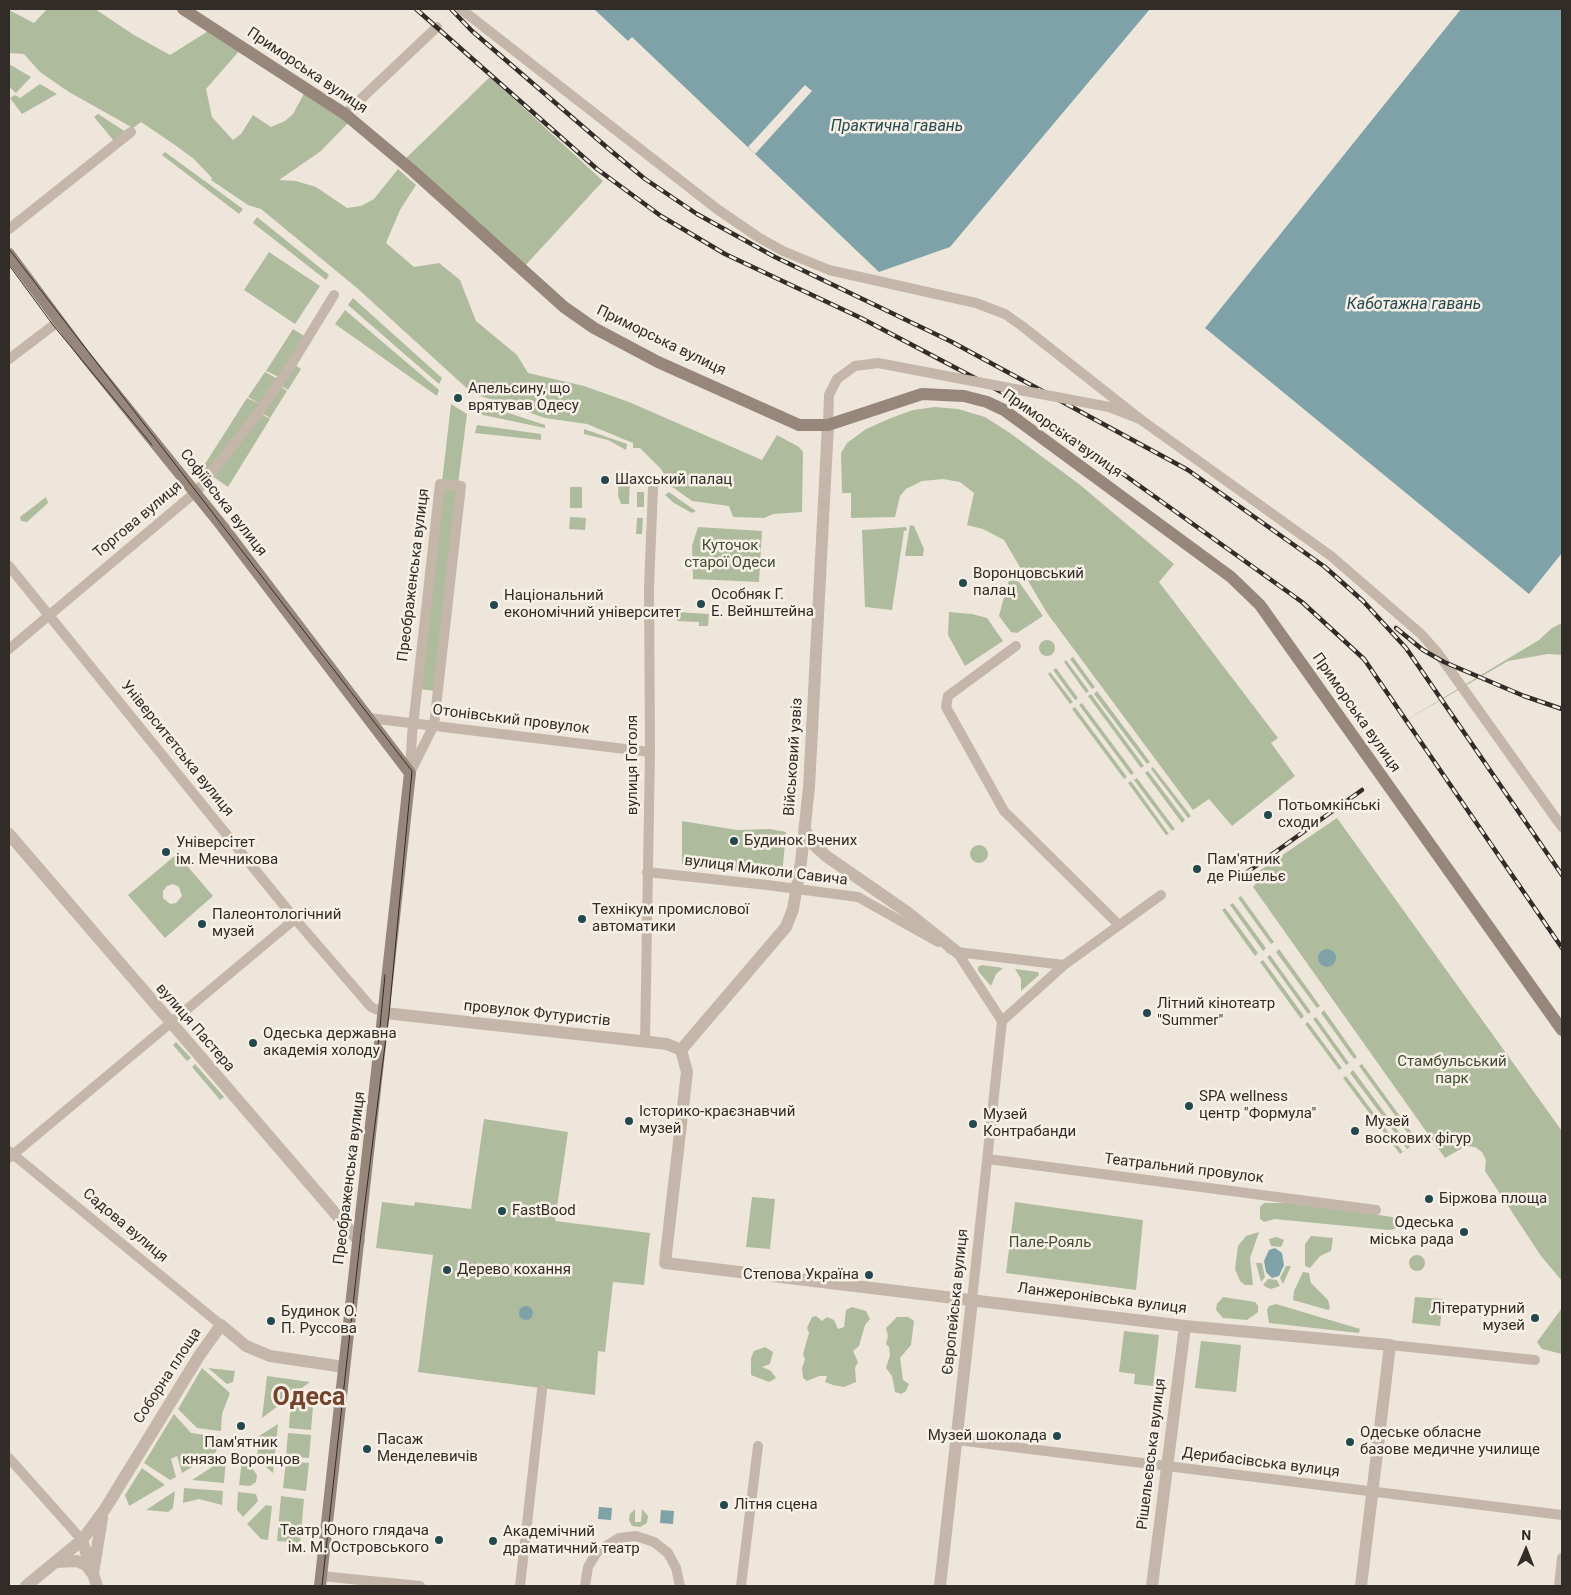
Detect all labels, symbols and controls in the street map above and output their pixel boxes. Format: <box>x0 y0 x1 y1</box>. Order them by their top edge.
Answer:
street label: Приморська вулиця <box>243 24 371 118</box>
water label: Практична гавань <box>831 117 963 137</box>
water label: Каботажна гавань <box>1347 295 1481 315</box>
street label: Приморська вулиця <box>593 302 729 380</box>
place label: Апельсину, що врятував Одесу <box>468 380 579 415</box>
street label: Приморська вулиця <box>999 386 1125 482</box>
marker: Апельсину, що врятував Одесу <box>452 392 464 404</box>
street label: Софіївська вулиця <box>176 446 270 560</box>
place label: Шахський палац <box>615 471 732 489</box>
marker: Шахський палац <box>599 474 611 486</box>
street label: Торгова вулиця <box>90 478 186 562</box>
street label: Преображенська вулиця <box>394 487 434 663</box>
park label: Куточок старої Одеси <box>684 537 776 572</box>
place label: Воронцовський палац <box>973 565 1084 600</box>
marker: Воронцовський палац <box>957 577 969 589</box>
place label: Особняк Г. Е. Вейнштейна <box>711 586 814 621</box>
place label: Національний економічний університет <box>504 587 681 622</box>
marker: Особняк Г. Е. Вейнштейна <box>695 598 707 610</box>
marker: Національний економічний університет <box>488 599 500 611</box>
street label: Приморська вулиця <box>1308 650 1404 776</box>
street label: Університетська вулиця <box>117 678 237 820</box>
street label: Військовий узвіз <box>781 697 807 817</box>
street label: Отонівський провулок <box>431 701 591 739</box>
street label: вулиця Гоголя <box>624 715 642 815</box>
place label: Потьомкінські сходи <box>1278 797 1380 832</box>
marker: Потьомкінські сходи <box>1262 809 1274 821</box>
place label: Будинок Вчених <box>744 832 857 850</box>
place label: Універсітет ім. Мечникова <box>176 834 278 869</box>
marker: Будинок Вчених <box>728 835 740 847</box>
marker: Універсітет ім. Мечникова <box>160 846 172 858</box>
place label: Пам'ятник де Рішельє <box>1207 851 1286 886</box>
street label: вулиця Миколи Савича <box>683 852 849 890</box>
marker: Пам'ятник де Рішельє <box>1191 863 1203 875</box>
place label: Технікум промислової автоматики <box>592 901 749 936</box>
place label: Палеонтологічний музей <box>212 906 341 941</box>
marker: Технікум промислової автоматики <box>576 913 588 925</box>
marker: Палеонтологічний музей <box>196 918 208 930</box>
street label: вулиця Пастера <box>152 980 238 1076</box>
place label: Літний кінотеатр "Summer" <box>1157 995 1275 1030</box>
street label: провулок Футуристів <box>463 997 611 1031</box>
marker: Літний кінотеатр "Summer" <box>1141 1007 1153 1019</box>
place label: Одеська державна академія холоду <box>263 1025 397 1060</box>
marker: Одеська державна академія холоду <box>247 1037 259 1049</box>
park label: Стамбульський парк <box>1397 1053 1507 1088</box>
place label: SPA wellness центр "Формула" <box>1199 1088 1316 1123</box>
street label: Преображенська вулиця <box>330 1090 370 1266</box>
marker: SPA wellness центр "Формула" <box>1183 1100 1195 1112</box>
place label: Історико-краєзнавчий музей <box>639 1103 795 1138</box>
place label: Музей Контрабанди <box>983 1106 1076 1141</box>
place label: Музей воскових фігур <box>1365 1113 1471 1148</box>
marker: Історико-краєзнавчий музей <box>623 1115 635 1127</box>
marker: Музей Контрабанди <box>967 1118 979 1130</box>
marker: Музей воскових фігур <box>1349 1125 1361 1137</box>
street label: Театральний провулок <box>1103 1150 1265 1188</box>
street label: Садова вулиця <box>79 1185 171 1267</box>
place label: Біржова площа <box>1439 1190 1547 1208</box>
marker: Біржова площа <box>1423 1193 1435 1205</box>
place label: FastBood <box>512 1202 576 1220</box>
marker: FastBood <box>496 1205 508 1217</box>
place label: Одеська міська рада <box>1369 1214 1454 1249</box>
marker: Одеська міська рада <box>1458 1226 1470 1238</box>
street label: Європейська вулиця <box>939 1228 973 1376</box>
park label: Пале-Рояль <box>1009 1234 1091 1252</box>
place label: Дерево кохання <box>457 1261 571 1279</box>
marker: Дерево кохання <box>441 1264 453 1276</box>
place label: Степова Україна <box>743 1266 859 1284</box>
marker: Степова Україна <box>863 1269 875 1281</box>
street label: Ланжеронівська вулиця <box>1016 1280 1188 1318</box>
place label: Літературний музей <box>1431 1300 1525 1335</box>
place label: Будинок О. П. Руссова <box>281 1303 357 1338</box>
marker: Літературний музей <box>1529 1312 1541 1324</box>
marker: Будинок О. П. Руссова <box>265 1315 277 1327</box>
street label: Соборна площа <box>130 1325 206 1427</box>
street label: Рішельєвська вулиця <box>1134 1377 1170 1531</box>
district label: Одеса <box>273 1384 345 1414</box>
marker: Пам'ятник князю Воронцов <box>235 1420 247 1432</box>
place label: Одеське обласне базове медичне училище <box>1360 1424 1540 1459</box>
place label: Музей шоколада <box>928 1427 1047 1445</box>
marker: Музей шоколада <box>1051 1430 1063 1442</box>
place label: Пасаж Менделевичів <box>377 1431 478 1466</box>
place label: Пам'ятник князю Воронцов <box>182 1434 300 1469</box>
marker: Одеське обласне базове медичне училище <box>1344 1436 1356 1448</box>
marker: Пасаж Менделевичів <box>361 1443 373 1455</box>
street label: Дерибасівська вулиця <box>1181 1444 1341 1482</box>
place label: Літня сцена <box>734 1496 818 1514</box>
marker: Літня сцена <box>718 1499 730 1511</box>
place label: Театр Юного глядача ім. М. Островського <box>280 1522 429 1557</box>
place label: Академічний драматичний театр <box>503 1523 640 1558</box>
north arrow <box>1501 1525 1551 1575</box>
text: N <box>1521 1527 1531 1543</box>
marker: Театр Юного глядача ім. М. Островського <box>433 1534 445 1546</box>
marker: Академічний драматичний театр <box>487 1535 499 1547</box>

